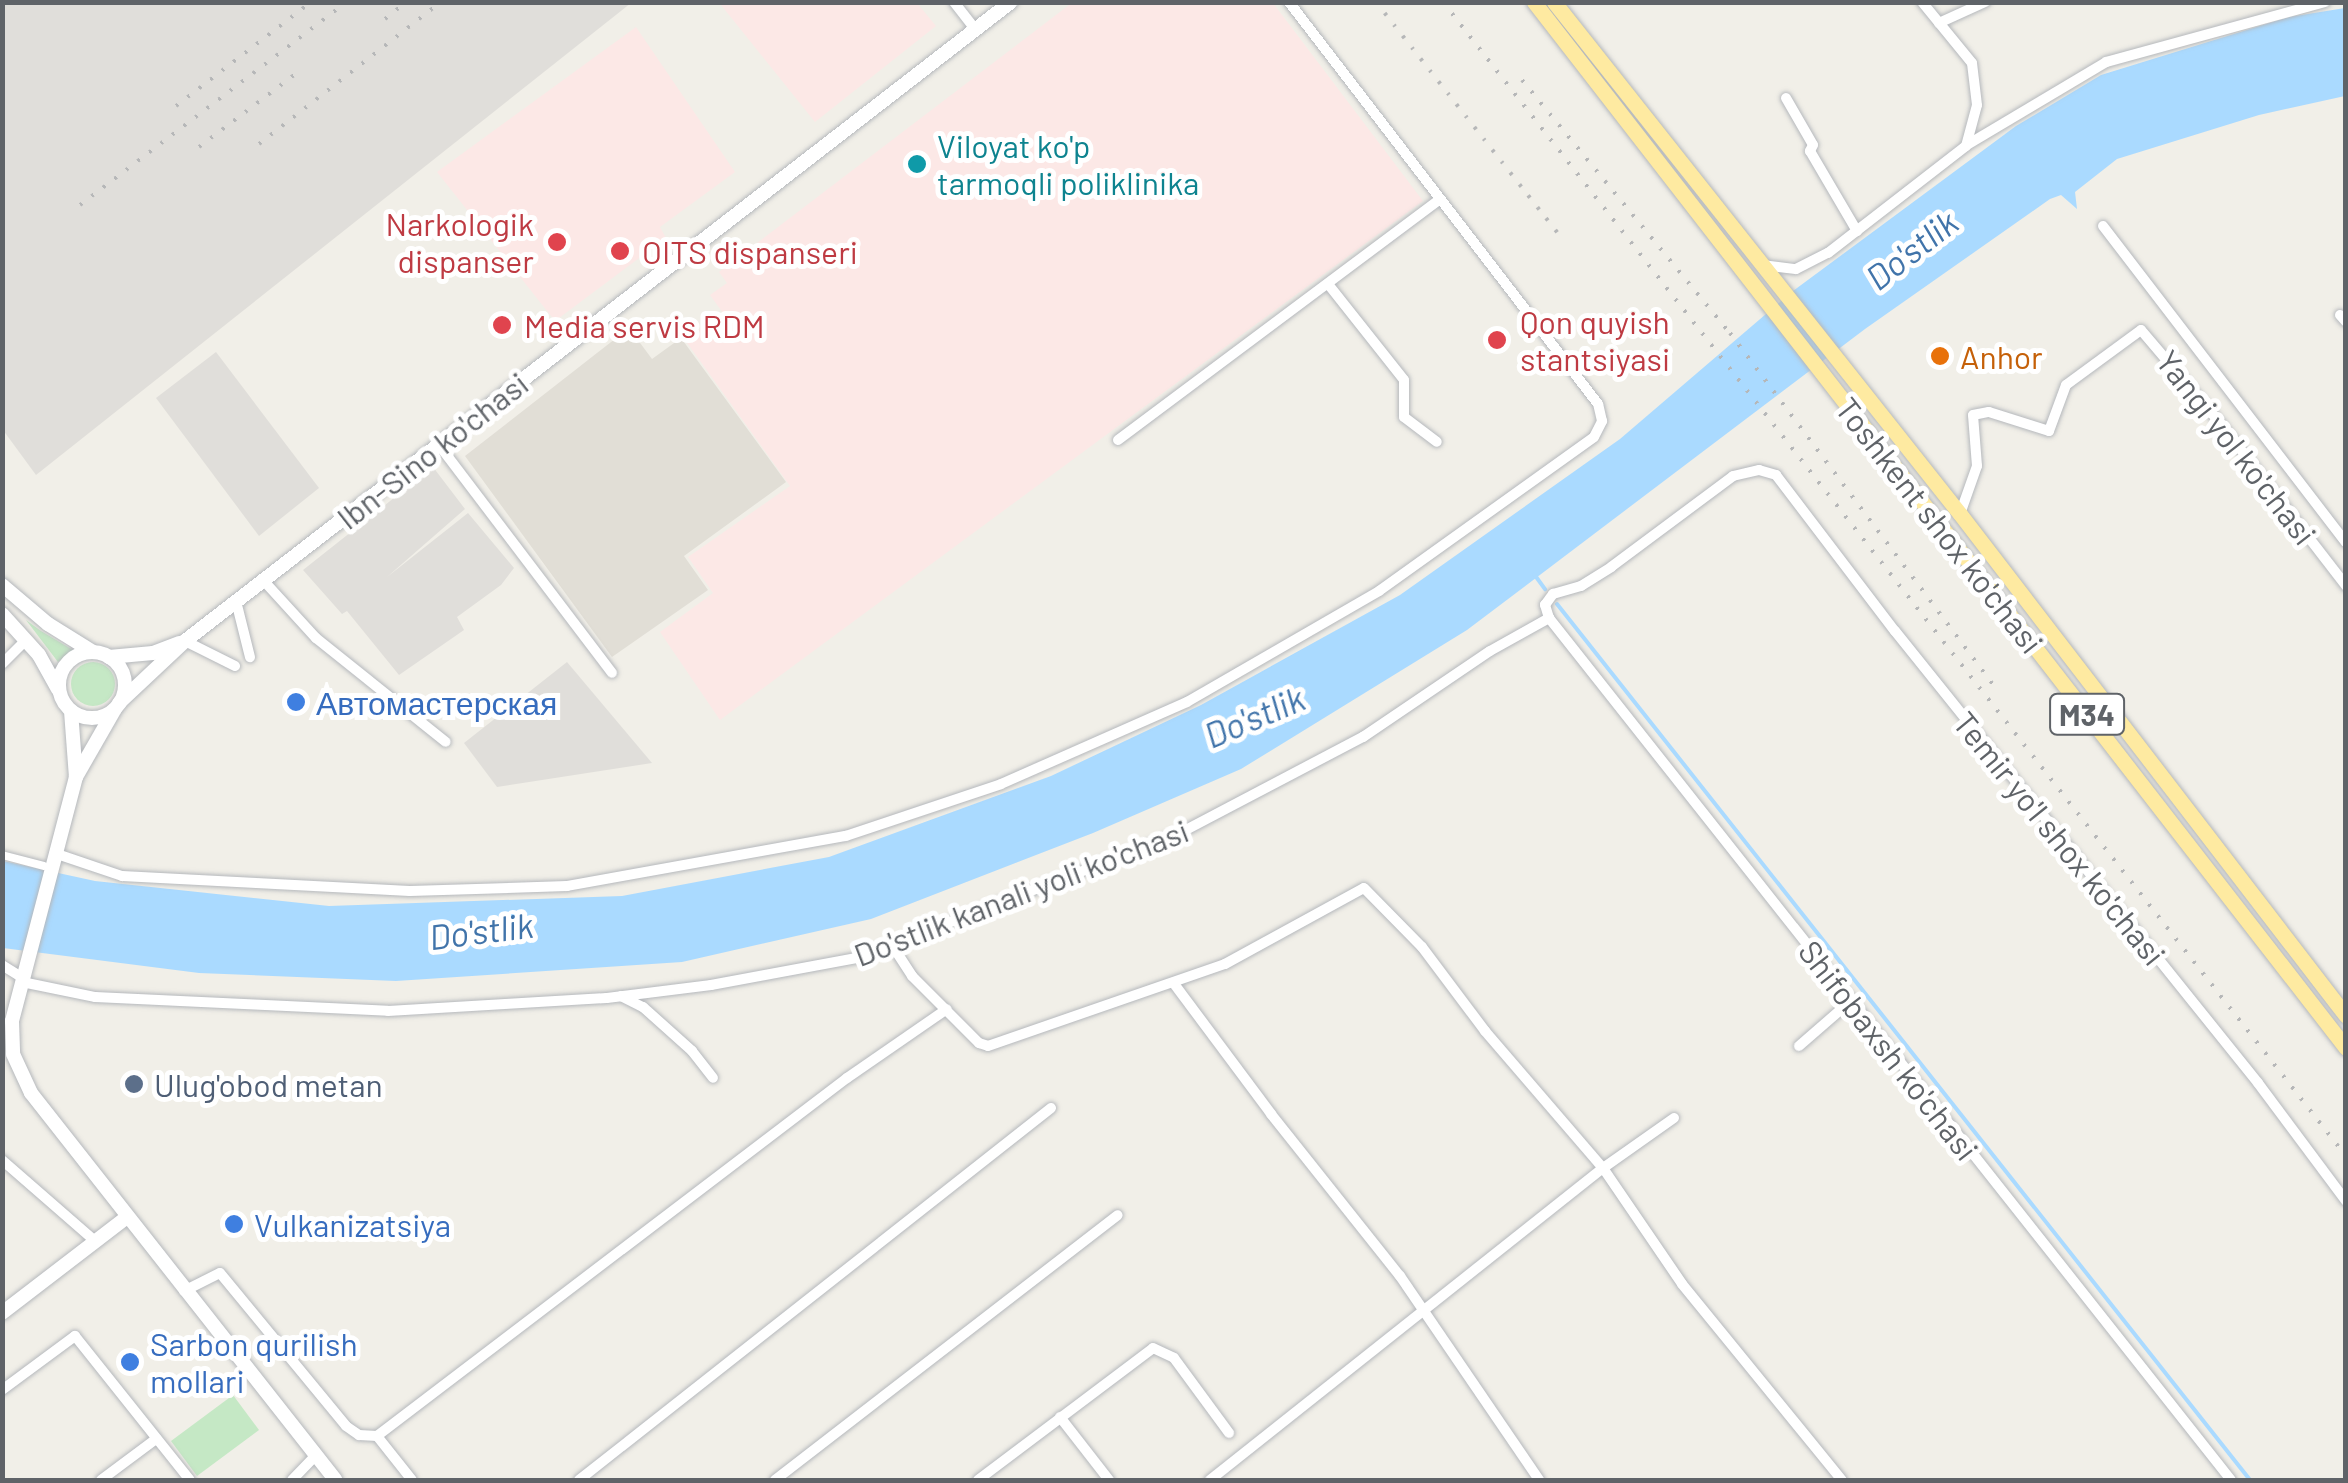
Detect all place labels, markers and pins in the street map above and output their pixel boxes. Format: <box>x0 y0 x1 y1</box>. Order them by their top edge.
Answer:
place label: Viloyat ko'p tarmoqli poliklinika <box>937 127 1199 202</box>
marker: Viloyat ko'p tarmoqli poliklinika <box>906 153 928 175</box>
place label: Narkologik dispanser <box>385 205 534 280</box>
marker: Narkologik dispanser <box>544 229 570 255</box>
place label: OITS dispanseri <box>642 232 858 270</box>
marker: OITS dispanseri <box>607 238 633 264</box>
place label: Qon quyish stantsiyasi <box>1520 303 1670 378</box>
place label: Media servis RDM <box>524 306 765 344</box>
marker: Media servis RDM <box>489 312 515 338</box>
marker: Qon quyish stantsiyasi <box>1484 327 1510 353</box>
place label: Anhor <box>1960 337 2043 375</box>
marker: Anhor <box>1929 345 1951 367</box>
place label: Автомастерская <box>316 683 557 721</box>
marker: Автомастерская <box>285 691 307 713</box>
place label: Ulug'obod metan <box>154 1065 383 1103</box>
marker: Ulug'obod metan <box>123 1073 145 1095</box>
place label: Vulkanizatsiya <box>254 1205 451 1243</box>
marker: Vulkanizatsiya <box>223 1213 245 1235</box>
place label: Sarbon qurilish mollari <box>150 1325 358 1400</box>
marker: Sarbon qurilish mollari <box>119 1351 141 1373</box>

